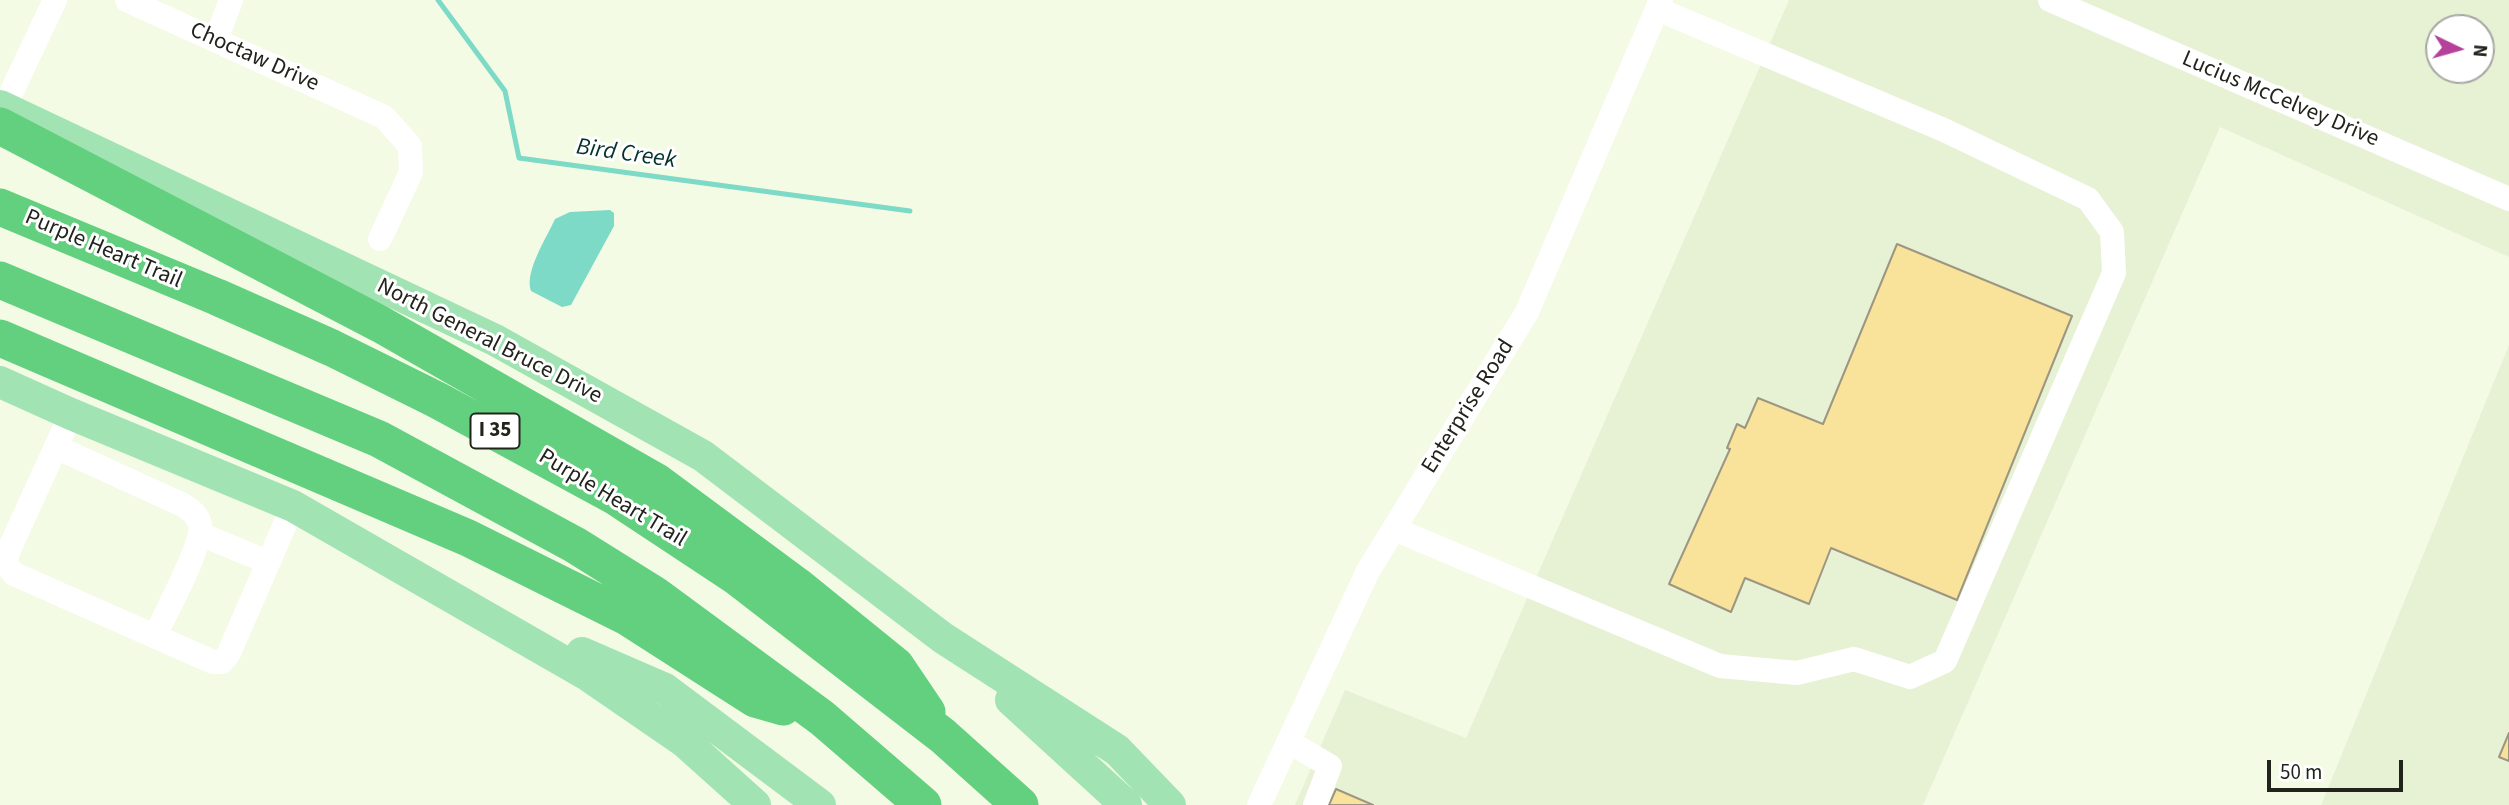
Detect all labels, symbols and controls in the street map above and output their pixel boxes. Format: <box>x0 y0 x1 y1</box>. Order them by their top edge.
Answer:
north arrow <box>2425 14 2495 84</box>
street label: Choctaw Drive <box>185 17 323 99</box>
text: N <box>2465 43 2493 58</box>
street label: Lucius McCelvey Drive <box>2177 46 2383 154</box>
water label: Bird Creek <box>574 134 678 176</box>
street label: Purple Heart Trail <box>20 204 186 296</box>
street label: North General Bruce Drive <box>372 273 606 411</box>
street label: Enterprise Road <box>1417 335 1521 479</box>
road number: I 35 <box>470 414 520 448</box>
street label: Purple Heart Trail <box>533 444 691 554</box>
scale bar <box>2271 746 2408 790</box>
text: 50 m <box>2280 757 2322 787</box>

